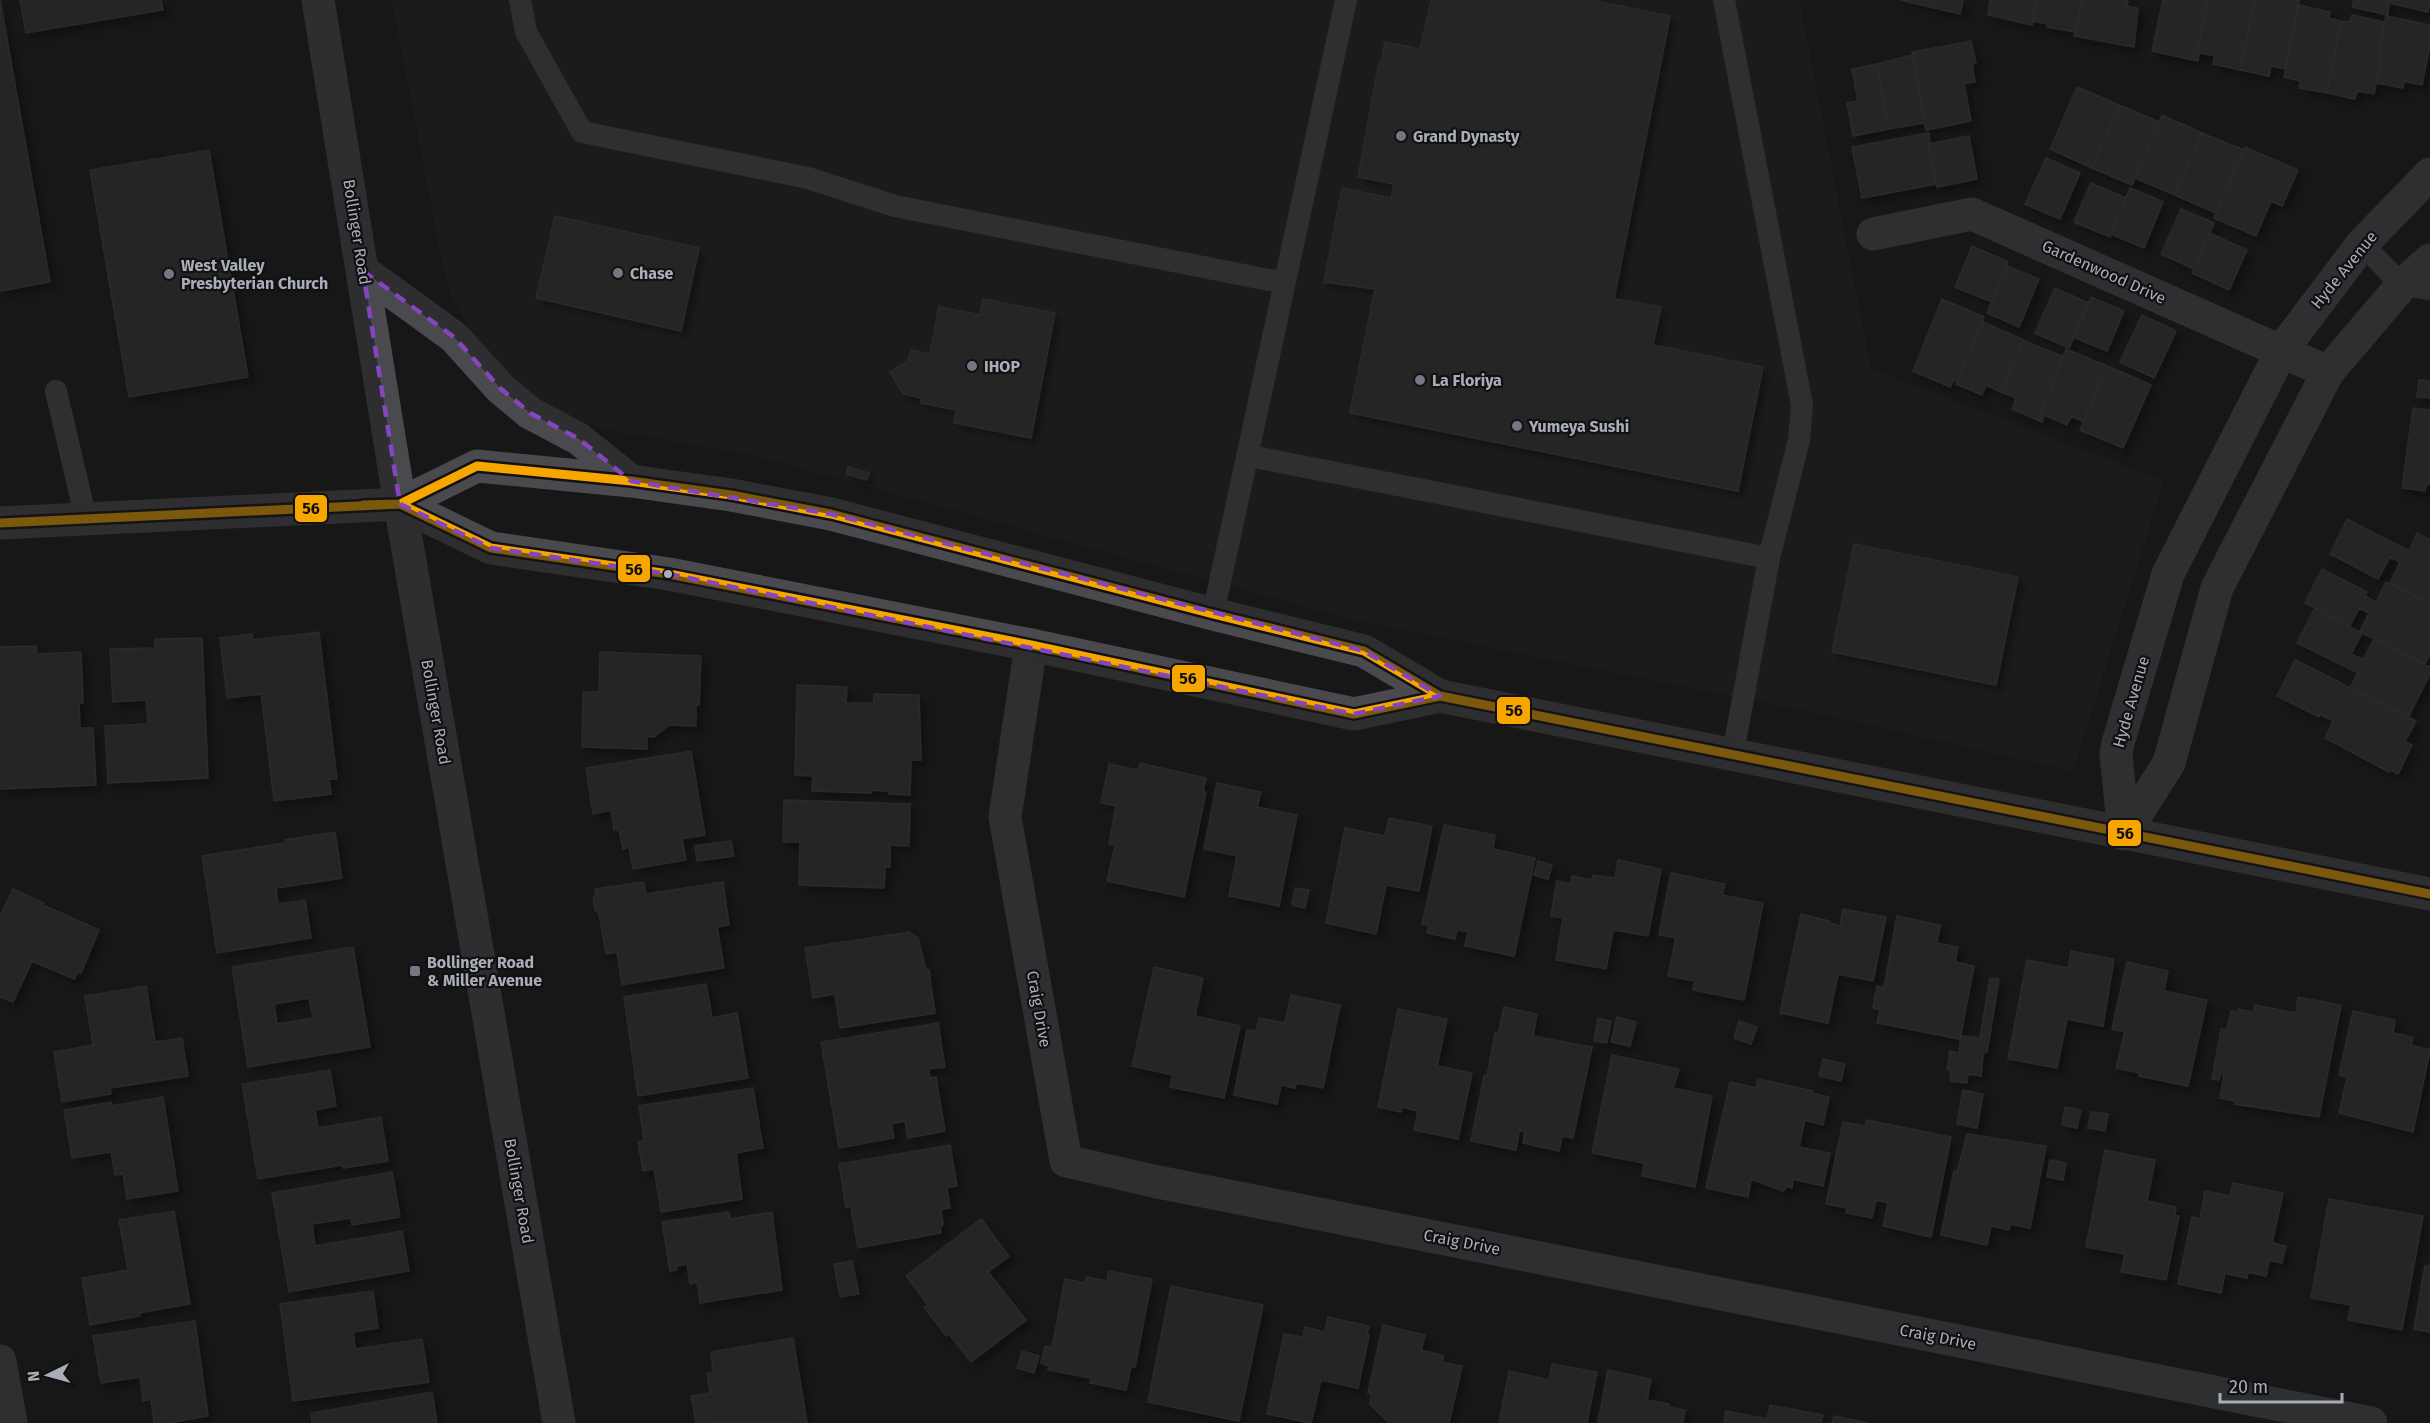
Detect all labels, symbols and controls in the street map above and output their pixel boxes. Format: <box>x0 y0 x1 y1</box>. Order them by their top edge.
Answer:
place label: Grand Dynasty <box>1413 127 1520 146</box>
marker: Grand Dynasty <box>1394 129 1408 143</box>
street label: Bollinger Road <box>339 178 375 286</box>
street label: Hyde Avenue <box>2307 227 2381 313</box>
street label: Gardenwood Drive <box>2039 236 2169 308</box>
place label: West Valley Presbyterian Church <box>181 256 328 293</box>
place label: Chase <box>630 264 674 283</box>
marker: Chase <box>611 266 625 280</box>
marker: West Valley Presbyterian Church <box>162 267 176 281</box>
place label: IHOP <box>984 357 1020 376</box>
marker: IHOP <box>965 359 979 373</box>
place label: La Floriya <box>1432 371 1502 390</box>
marker: La Floriya <box>1413 373 1427 387</box>
place label: Yumeya Sushi <box>1528 417 1629 436</box>
marker: Yumeya Sushi <box>1510 419 1524 433</box>
line badge: 56 <box>294 494 328 523</box>
text: 56 <box>302 499 320 518</box>
line badge: 56 <box>617 554 651 583</box>
text: 56 <box>625 560 643 579</box>
unlabelled marker <box>662 568 674 580</box>
street label: Hyde Avenue <box>2109 654 2153 750</box>
street label: Bollinger Road <box>417 658 455 766</box>
line badge: 56 <box>1171 664 1206 693</box>
text: 56 <box>1179 669 1197 688</box>
line badge: 56 <box>1496 696 1531 725</box>
text: 56 <box>1505 701 1523 720</box>
line badge: 56 <box>2107 819 2142 847</box>
text: 56 <box>2116 824 2134 843</box>
place label: Bollinger Road & Miller Avenue <box>427 953 542 990</box>
marker: Bollinger Road & Miller Avenue <box>408 964 422 978</box>
street label: Craig Drive <box>1023 969 1055 1049</box>
street label: Bollinger Road <box>500 1137 538 1245</box>
street label: Craig Drive <box>1422 1225 1502 1259</box>
street label: Craig Drive <box>1898 1320 1978 1354</box>
north arrow <box>18 1345 78 1405</box>
scale bar <box>2220 1366 2342 1404</box>
text: N <box>24 1370 43 1382</box>
text: 20 m <box>2229 1376 2268 1398</box>

